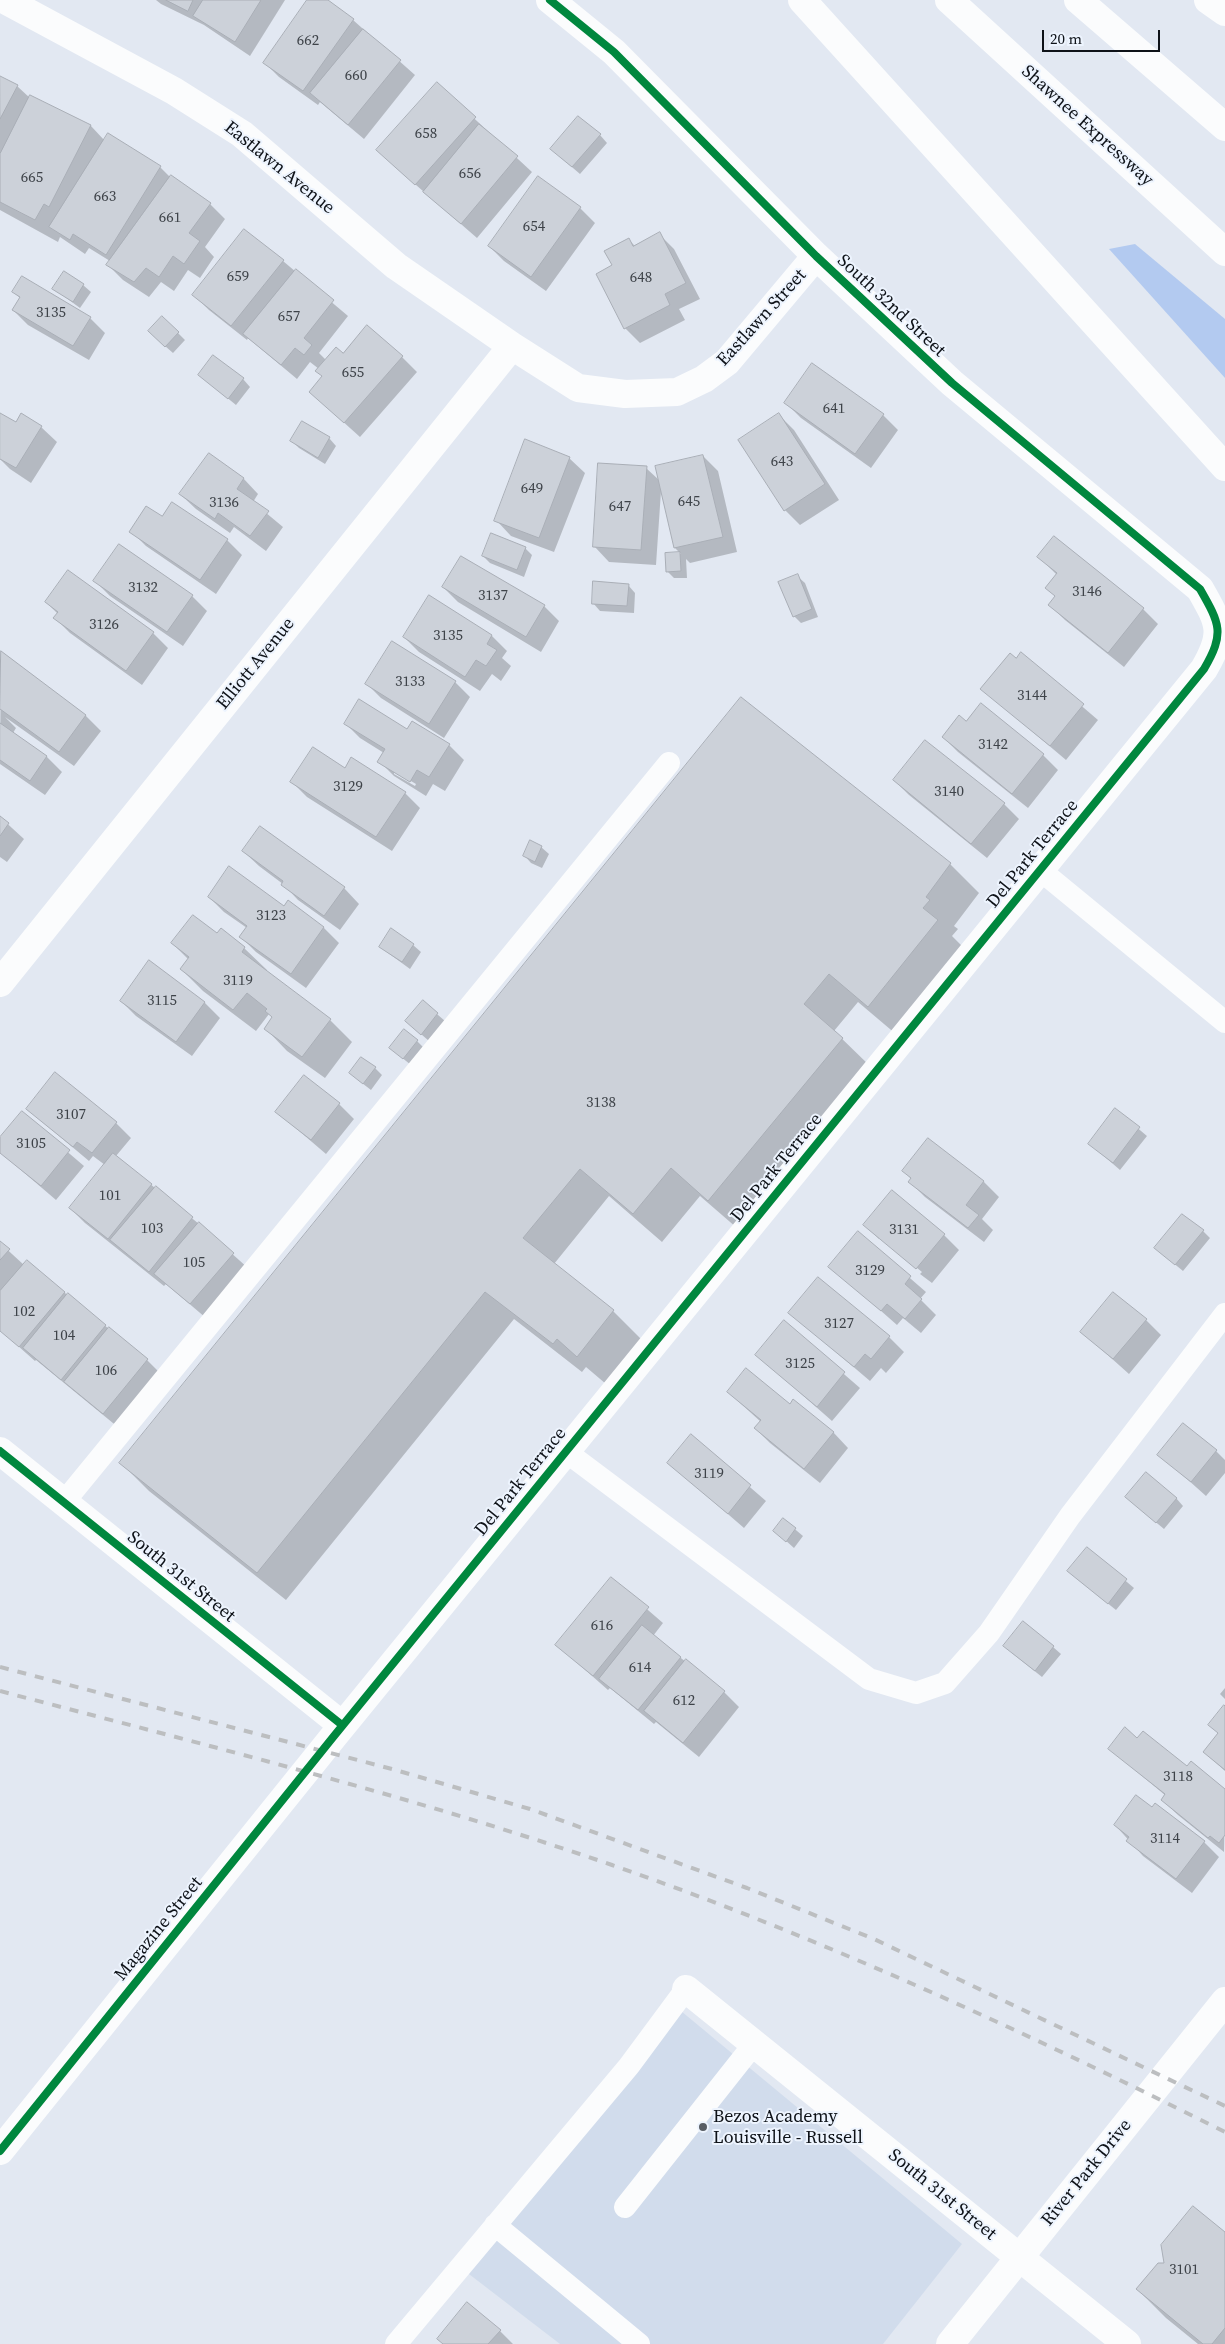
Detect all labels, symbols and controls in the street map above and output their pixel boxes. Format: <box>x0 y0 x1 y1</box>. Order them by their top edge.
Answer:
scale bar <box>1045 20 1162 52</box>
text: 20 m <box>1050 28 1082 49</box>
house number: 662 <box>297 32 319 50</box>
street label: Shawnee Expressway <box>1017 61 1157 191</box>
house number: 660 <box>345 67 367 85</box>
street label: Eastlawn Avenue <box>220 117 338 219</box>
house number: 658 <box>415 125 437 143</box>
house number: 656 <box>459 165 481 183</box>
house number: 665 <box>21 169 43 187</box>
house number: 663 <box>94 188 116 206</box>
house number: 661 <box>159 209 181 227</box>
house number: 654 <box>523 218 545 236</box>
street label: South 32nd Street <box>832 250 950 362</box>
street label: Eastlawn Street <box>713 265 811 371</box>
house number: 659 <box>227 268 249 286</box>
house number: 648 <box>630 269 652 287</box>
house number: 3135 <box>36 304 66 322</box>
house number: 657 <box>278 308 300 326</box>
house number: 655 <box>342 364 364 382</box>
house number: 641 <box>823 400 845 418</box>
house number: 643 <box>771 453 793 471</box>
house number: 649 <box>521 480 543 498</box>
house number: 645 <box>678 493 700 511</box>
house number: 3136 <box>209 494 239 512</box>
house number: 647 <box>609 498 631 516</box>
house number: 3132 <box>128 579 158 597</box>
house number: 3146 <box>1072 583 1102 601</box>
house number: 3137 <box>478 587 508 605</box>
street label: Elliott Avenue <box>212 614 300 714</box>
house number: 3126 <box>89 616 119 634</box>
house number: 3135 <box>433 627 463 645</box>
house number: 3133 <box>395 673 425 691</box>
house number: 3144 <box>1017 687 1047 705</box>
house number: 3142 <box>978 736 1008 754</box>
house number: 3129 <box>333 778 363 796</box>
house number: 3140 <box>934 783 964 801</box>
street label: Del Park Terrace <box>983 795 1083 913</box>
house number: 3123 <box>256 907 286 925</box>
house number: 3119 <box>223 972 253 990</box>
house number: 3115 <box>147 992 177 1010</box>
house number: 3138 <box>586 1094 616 1112</box>
house number: 3107 <box>56 1106 86 1124</box>
street label: Del Park Terrace <box>727 1109 827 1227</box>
house number: 3105 <box>16 1135 46 1153</box>
house number: 101 <box>99 1187 121 1205</box>
house number: 103 <box>141 1220 163 1238</box>
house number: 3131 <box>889 1221 919 1239</box>
house number: 105 <box>183 1254 205 1272</box>
house number: 3129 <box>855 1262 885 1280</box>
house number: 102 <box>13 1303 35 1321</box>
house number: 3127 <box>824 1315 854 1333</box>
house number: 104 <box>53 1327 75 1345</box>
house number: 3125 <box>785 1355 815 1373</box>
house number: 106 <box>95 1362 117 1380</box>
street label: Del Park Terrace <box>471 1423 571 1541</box>
house number: 3119 <box>694 1465 724 1483</box>
street label: South 31st Street <box>123 1527 239 1627</box>
house number: 616 <box>591 1617 613 1635</box>
house number: 614 <box>629 1659 651 1677</box>
house number: 612 <box>673 1692 695 1710</box>
house number: 3118 <box>1163 1768 1193 1786</box>
house number: 3114 <box>1150 1830 1180 1848</box>
street label: Magazine Street <box>111 1873 207 1985</box>
place label: Bezos Academy Louisville - Russell <box>713 2106 863 2148</box>
street label: River Park Drive <box>1037 2115 1137 2231</box>
marker: Bezos Academy Louisville - Russell <box>697 2121 709 2133</box>
street label: South 31st Street <box>884 2145 1000 2245</box>
house number: 3101 <box>1169 2261 1199 2279</box>

